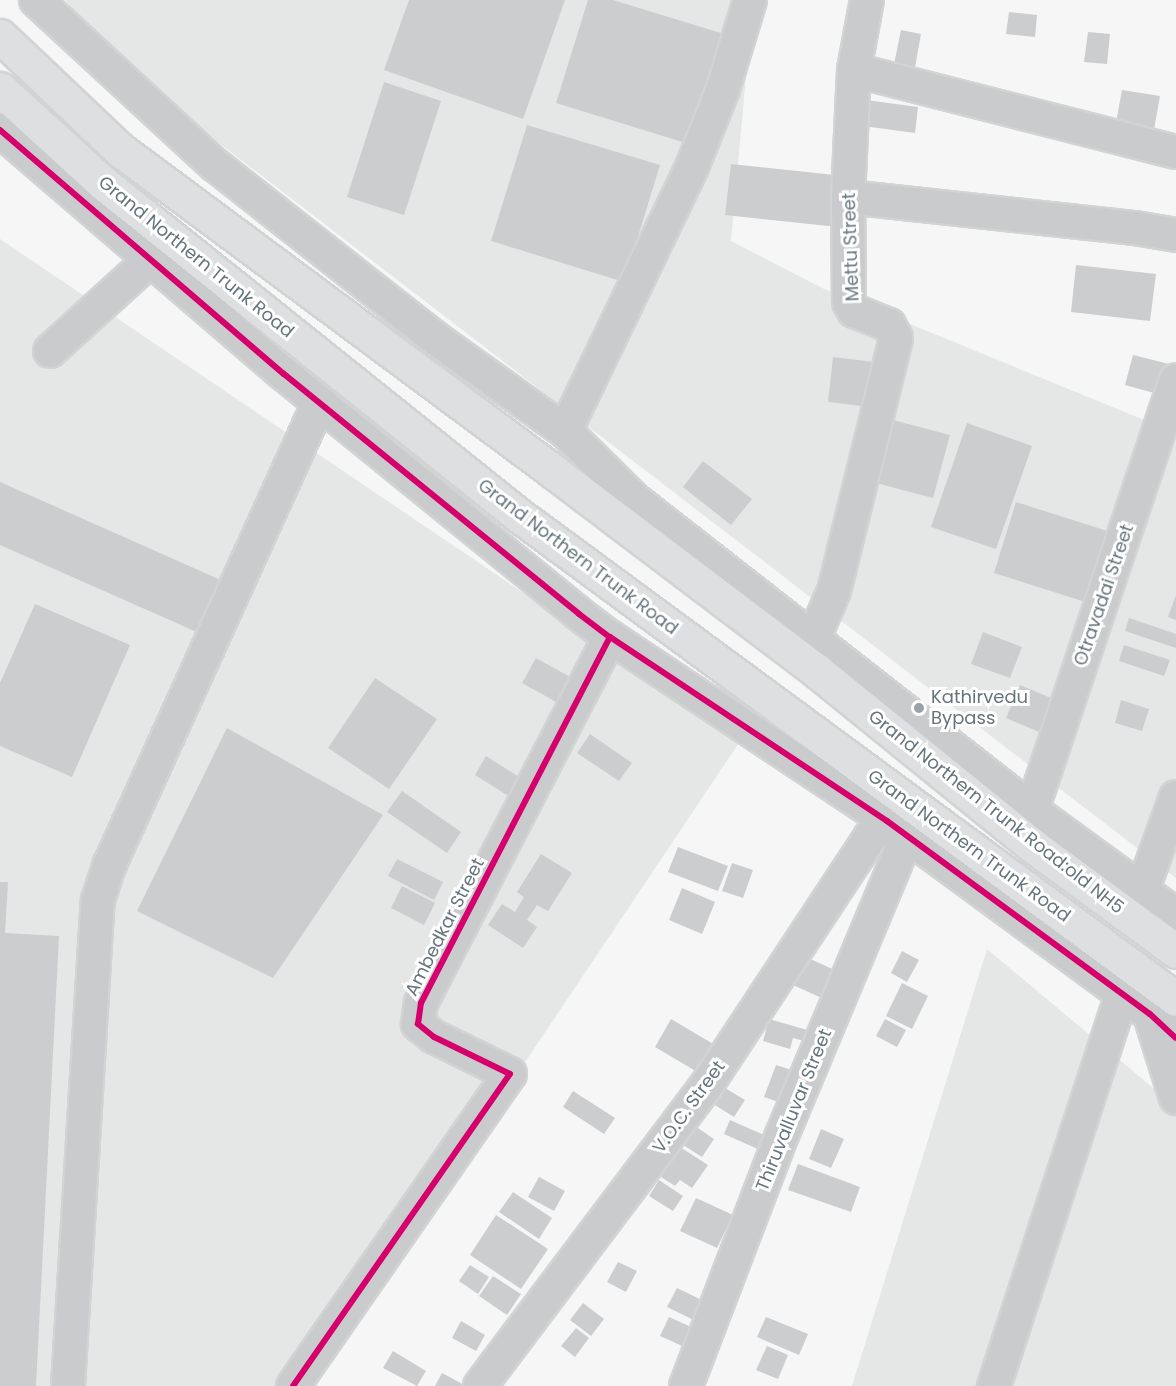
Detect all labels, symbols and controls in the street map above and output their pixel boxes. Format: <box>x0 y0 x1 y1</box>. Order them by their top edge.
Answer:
street label: Grand Northern Trunk Road <box>94 172 298 342</box>
street label: Mettu Street <box>838 192 864 302</box>
street label: Grand Northern Trunk Road <box>474 475 682 639</box>
street label: Otravadai Street <box>1070 521 1138 669</box>
place label: Kathirvedu Bypass <box>931 687 1028 730</box>
marker: Kathirvedu Bypass <box>912 701 926 715</box>
street label: Grand Northern Trunk Road:old NH5 <box>864 706 1128 918</box>
street label: Grand Northern Trunk Road <box>864 765 1074 927</box>
street label: Ambedkar Street <box>401 854 489 1000</box>
street label: Thiruvalluvar Street <box>752 1026 836 1194</box>
street label: V.O.C. Street <box>648 1057 730 1157</box>

